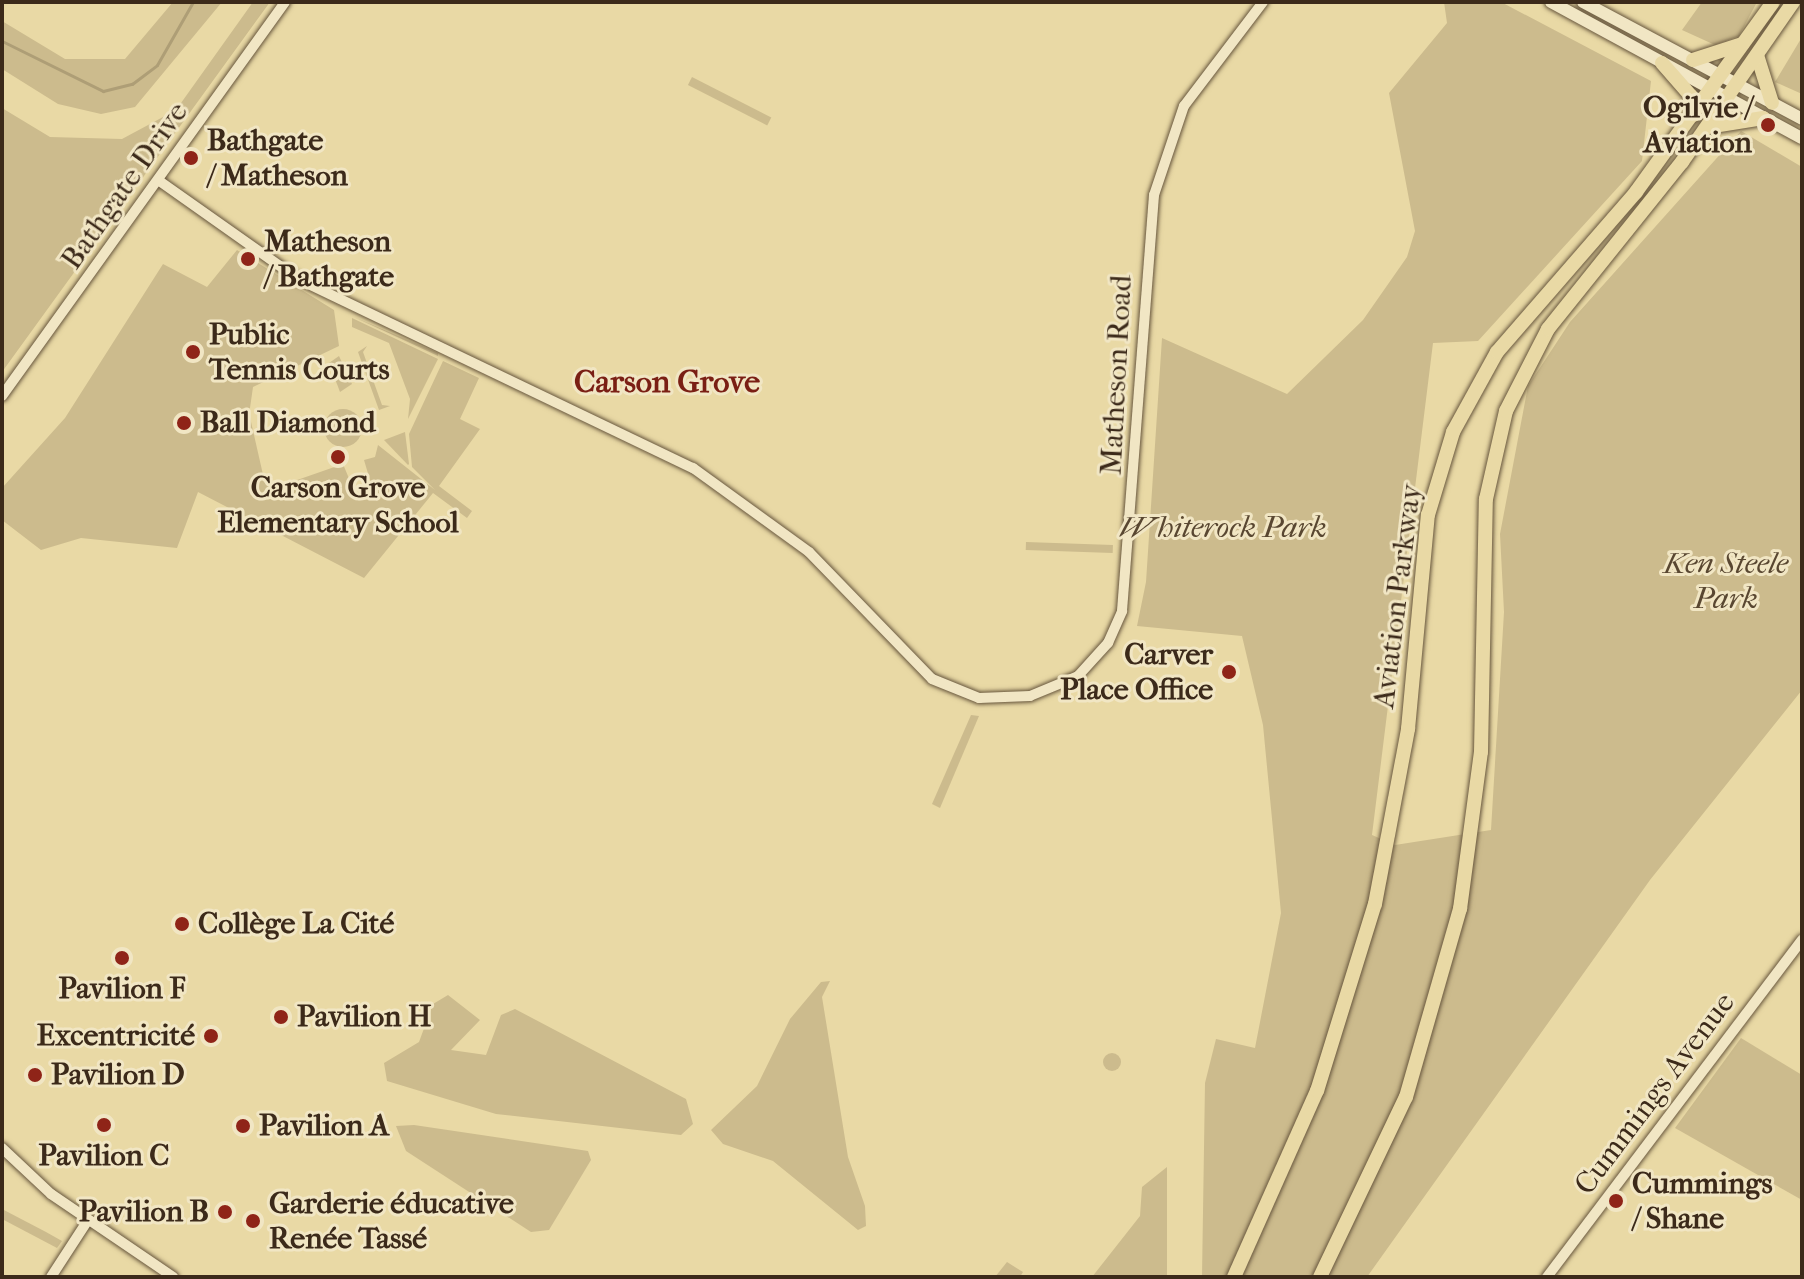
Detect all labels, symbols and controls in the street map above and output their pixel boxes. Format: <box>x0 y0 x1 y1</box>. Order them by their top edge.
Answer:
place label: Ogilvie / Aviation <box>1643 90 1752 160</box>
street label: Bathgate Drive <box>54 95 196 277</box>
marker: Ogilvie / Aviation <box>1759 116 1777 134</box>
place label: Bathgate / Matheson <box>207 123 348 194</box>
marker: Bathgate / Matheson <box>182 149 200 167</box>
place label: Matheson / Bathgate <box>264 224 394 294</box>
marker: Matheson / Bathgate <box>239 250 257 268</box>
street label: Matheson Road <box>1094 274 1140 476</box>
place label: Public Tennis Courts <box>209 317 390 388</box>
marker: Public Tennis Courts <box>184 343 202 361</box>
district label: Carson Grove <box>574 363 760 401</box>
place label: Ball Diamond <box>200 405 376 441</box>
marker: Ball Diamond <box>175 414 193 432</box>
marker: Carson Grove Elementary School <box>329 448 347 466</box>
place label: Carson Grove Elementary School <box>217 470 459 540</box>
street label: Aviation Parkway <box>1366 482 1430 710</box>
park label: Whiterock Park <box>1119 510 1327 546</box>
park label: Ken Steele Park <box>1664 546 1788 616</box>
place label: Carver Place Office <box>1060 637 1213 708</box>
marker: Carver Place Office <box>1220 663 1238 681</box>
place label: Collège La Cité <box>198 906 394 942</box>
marker: Collège La Cité <box>173 915 191 933</box>
marker: Pavilion F <box>113 949 131 967</box>
place label: Pavilion F <box>59 971 185 1007</box>
street label: Cummings Avenue <box>1567 986 1743 1202</box>
place label: Pavilion H <box>297 999 432 1035</box>
marker: Pavilion H <box>272 1008 290 1026</box>
place label: Excentricité <box>37 1018 195 1054</box>
marker: Excentricité <box>202 1027 220 1045</box>
place label: Pavilion D <box>51 1057 185 1093</box>
marker: Pavilion D <box>26 1066 44 1084</box>
place label: Pavilion A <box>259 1108 389 1144</box>
marker: Pavilion C <box>95 1116 113 1134</box>
marker: Pavilion A <box>234 1117 252 1135</box>
place label: Pavilion C <box>38 1138 170 1174</box>
place label: Cummings / Shane <box>1632 1166 1772 1236</box>
place label: Garderie éducative Renée Tassé <box>269 1186 514 1256</box>
marker: Cummings / Shane <box>1607 1192 1625 1210</box>
place label: Pavilion B <box>79 1194 209 1230</box>
marker: Pavilion B <box>216 1203 234 1221</box>
marker: Garderie éducative Renée Tassé <box>244 1212 262 1230</box>

